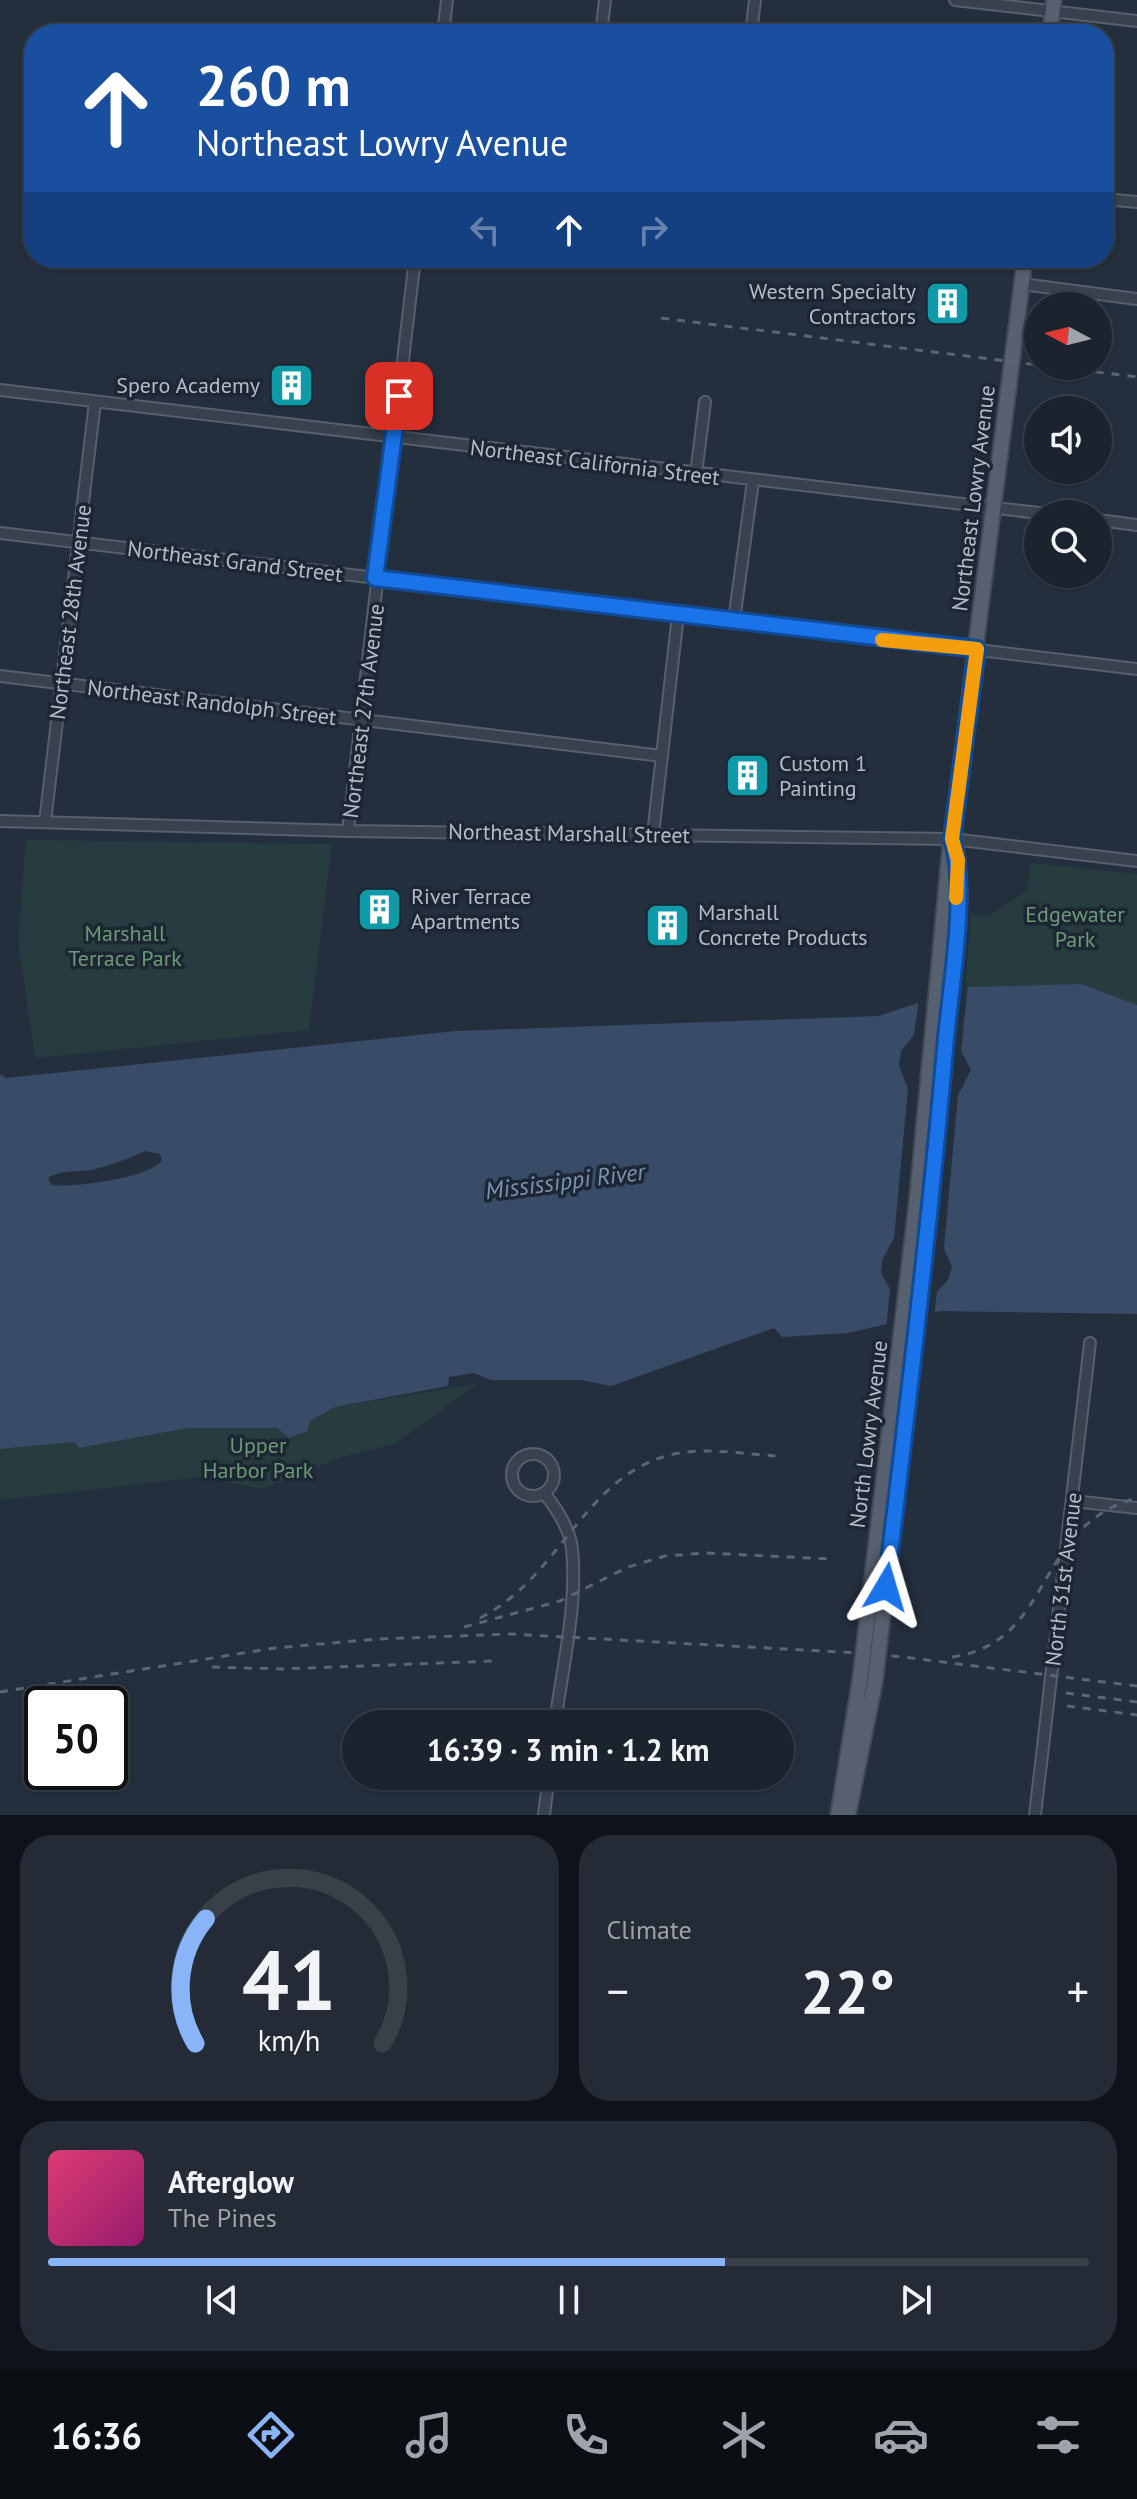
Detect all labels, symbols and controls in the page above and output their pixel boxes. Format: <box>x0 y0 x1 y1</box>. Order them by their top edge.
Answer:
text: 260 m <box>196 49 351 121</box>
icon: ahead <box>64 56 168 160</box>
text: Northeast Lowry Avenue <box>196 119 568 166</box>
icon: left <box>463 208 507 252</box>
icon: ahead <box>547 208 591 252</box>
icon: right <box>631 208 675 252</box>
place label: Western Specialty Contractors <box>749 277 917 330</box>
building icon: Western Specialty Contractors <box>923 280 971 328</box>
north arrow <box>1024 292 1112 380</box>
map controls <box>1024 292 1112 588</box>
building icon: Spero Academy <box>267 361 315 409</box>
pin <box>365 362 433 430</box>
place label: Spero Academy <box>116 371 261 399</box>
icon: arrive <box>377 374 421 418</box>
street label: Northeast Lowry Avenue <box>945 383 1001 613</box>
button: sound <box>1024 396 1112 484</box>
street label: Northeast California Street <box>469 433 722 491</box>
button: search <box>1024 500 1112 588</box>
street label: Northeast 28th Avenue <box>43 503 97 721</box>
street label: Northeast Grand Street <box>126 534 345 588</box>
street label: Northeast 27th Avenue <box>336 602 390 820</box>
street label: Northeast Randolph Street <box>86 673 339 731</box>
place label: Custom 1 Painting <box>779 749 867 802</box>
building icon: Custom 1 Painting <box>724 752 772 800</box>
street label: Northeast Marshall Street <box>448 817 691 849</box>
place label: River Terrace Apartments <box>411 882 531 935</box>
building icon: River Terrace Apartments <box>356 885 404 933</box>
place label: Marshall Concrete Products <box>698 898 868 951</box>
park label: Edgewater Park <box>1025 900 1125 953</box>
building icon: Marshall Concrete Products <box>643 901 691 949</box>
park label: Marshall Terrace Park <box>68 919 182 972</box>
water label: Mississippi River <box>483 1156 649 1206</box>
street label: North Lowry Avenue <box>843 1339 893 1529</box>
park label: Upper Harbor Park <box>203 1431 314 1484</box>
street label: North 31st Avenue <box>1038 1491 1088 1667</box>
position arrow <box>844 1545 928 1629</box>
speed limit sign: 50 <box>24 1686 128 1790</box>
text: 16:39 · 3 min · 1.2 km <box>427 1730 709 1769</box>
text: Climate <box>607 1913 692 1946</box>
text: 41 <box>242 1925 336 2033</box>
text: 22° <box>801 1952 895 2030</box>
text: − <box>607 1962 629 2019</box>
text: + <box>1067 1962 1089 2019</box>
text: km/h <box>258 2022 321 2059</box>
text: Afterglow <box>168 2162 294 2201</box>
text: The Pines <box>168 2201 277 2234</box>
icon: previous <box>200 2278 244 2322</box>
icon: pause <box>547 2278 591 2322</box>
icon: next <box>894 2278 938 2322</box>
icon: directions <box>243 2407 299 2463</box>
icon: music <box>401 2407 457 2463</box>
icon: phone <box>558 2407 614 2463</box>
icon: climate <box>716 2407 772 2463</box>
icon: car <box>873 2407 929 2463</box>
icon: filters <box>1030 2407 1086 2463</box>
text: 16:36 <box>51 2412 142 2459</box>

